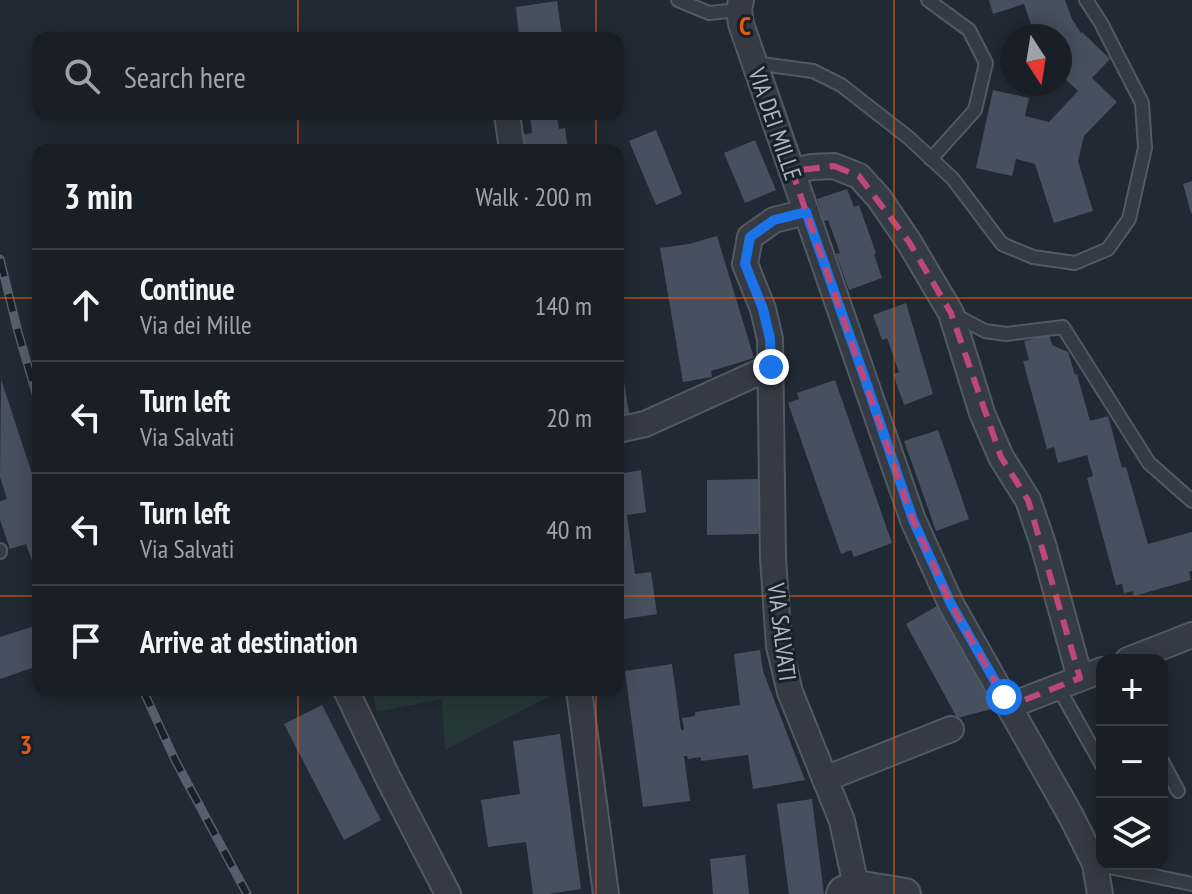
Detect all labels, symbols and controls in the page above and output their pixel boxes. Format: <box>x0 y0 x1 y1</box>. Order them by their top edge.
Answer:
text: C <box>739 9 751 42</box>
north arrow <box>1000 24 1072 96</box>
search box <box>32 32 624 120</box>
icon: search <box>60 54 104 98</box>
text: Search here <box>124 57 246 96</box>
street label: VIA DEI MILLE <box>741 63 809 184</box>
text: 3 min <box>64 174 133 218</box>
text: Walk · 200 m <box>475 180 592 213</box>
text: Continue <box>140 269 235 308</box>
icon: ahead <box>64 283 108 327</box>
text: 140 m <box>534 289 592 322</box>
text: Via dei Mille <box>140 308 252 341</box>
route end <box>753 349 789 385</box>
text: Turn left <box>140 381 230 420</box>
icon: left <box>64 395 108 439</box>
text: 20 m <box>546 401 592 434</box>
text: Via Salvati <box>140 420 234 453</box>
text: Turn left <box>140 493 230 532</box>
icon: left <box>64 507 108 551</box>
text: 40 m <box>546 513 592 546</box>
text: Via Salvati <box>140 532 234 565</box>
street label: VIA SALVATI <box>760 580 803 683</box>
icon: arrive <box>64 619 108 663</box>
text: Arrive at destination <box>140 622 358 661</box>
map controls <box>1096 654 1168 870</box>
button: + <box>1096 654 1168 726</box>
route start <box>986 679 1022 715</box>
button: − <box>1096 726 1168 798</box>
text: 3 <box>20 728 32 761</box>
button: layers <box>1096 798 1168 870</box>

